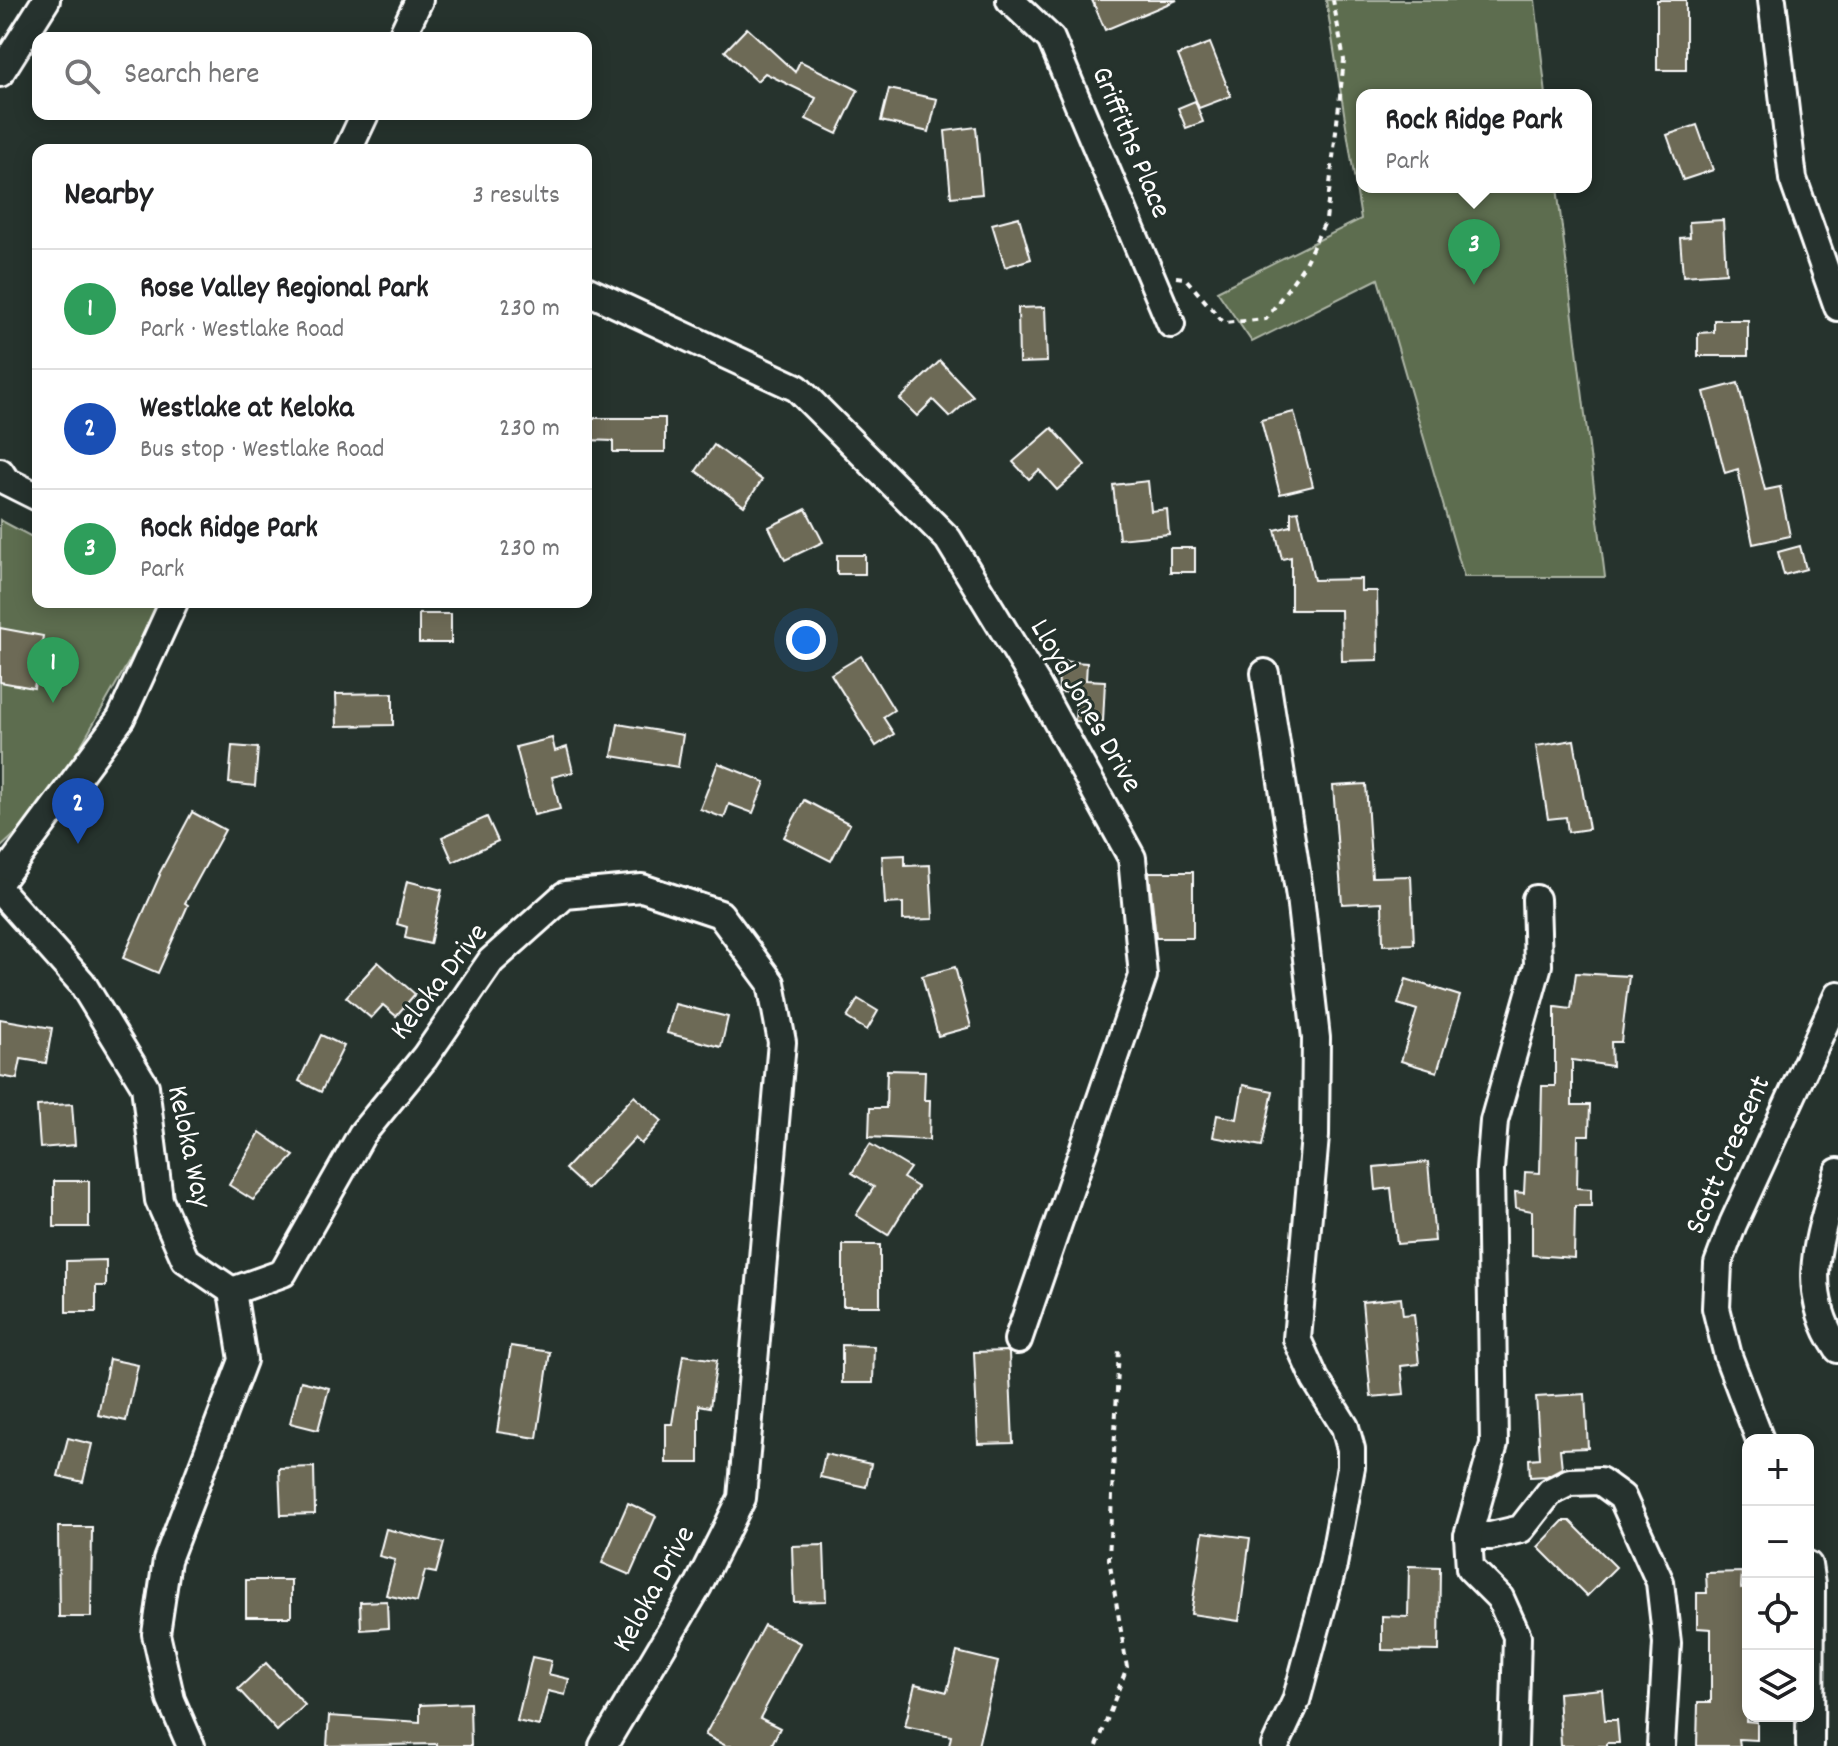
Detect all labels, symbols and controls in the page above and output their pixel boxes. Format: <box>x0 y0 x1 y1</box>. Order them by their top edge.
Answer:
search box <box>32 32 592 120</box>
icon: search <box>60 54 104 98</box>
text: Search here <box>124 55 260 98</box>
street label: Griffiths Place <box>1078 60 1180 226</box>
popup <box>1356 89 1592 193</box>
text: Rock Ridge Park <box>1385 101 1563 144</box>
text: Park <box>1385 144 1429 181</box>
text: Nearby <box>64 172 153 221</box>
text: 3 results <box>473 178 560 215</box>
pin: 3 <box>1448 219 1500 285</box>
text: Rose Valley Regional Park <box>140 269 429 312</box>
text: 1 <box>87 291 93 328</box>
text: 230 m <box>499 291 560 328</box>
text: Park · Westlake Road <box>140 312 344 349</box>
text: Westlake at Keloka <box>140 389 354 432</box>
text: 2 <box>84 411 96 448</box>
text: 230 m <box>499 411 560 448</box>
text: Bus stop · Westlake Road <box>140 432 384 469</box>
text: Rock Ridge Park <box>140 509 318 552</box>
text: 3 <box>84 531 96 568</box>
text: 230 m <box>499 531 560 568</box>
text: Park <box>140 552 184 589</box>
street label: Lloyd Jones Drive <box>1017 612 1151 802</box>
your location <box>786 620 826 660</box>
pin: 1 <box>27 637 79 703</box>
pin: 2 <box>52 778 104 844</box>
street label: Keloka Drive <box>381 915 501 1051</box>
street label: Scott Crescent <box>1676 1070 1784 1242</box>
street label: Keloka Way <box>153 1082 221 1213</box>
map controls <box>1742 1434 1814 1722</box>
button: + <box>1742 1434 1814 1506</box>
button: − <box>1742 1506 1814 1578</box>
street label: Keloka Drive <box>604 1519 708 1661</box>
button: locate <box>1742 1578 1814 1650</box>
button: layers <box>1742 1650 1814 1722</box>

